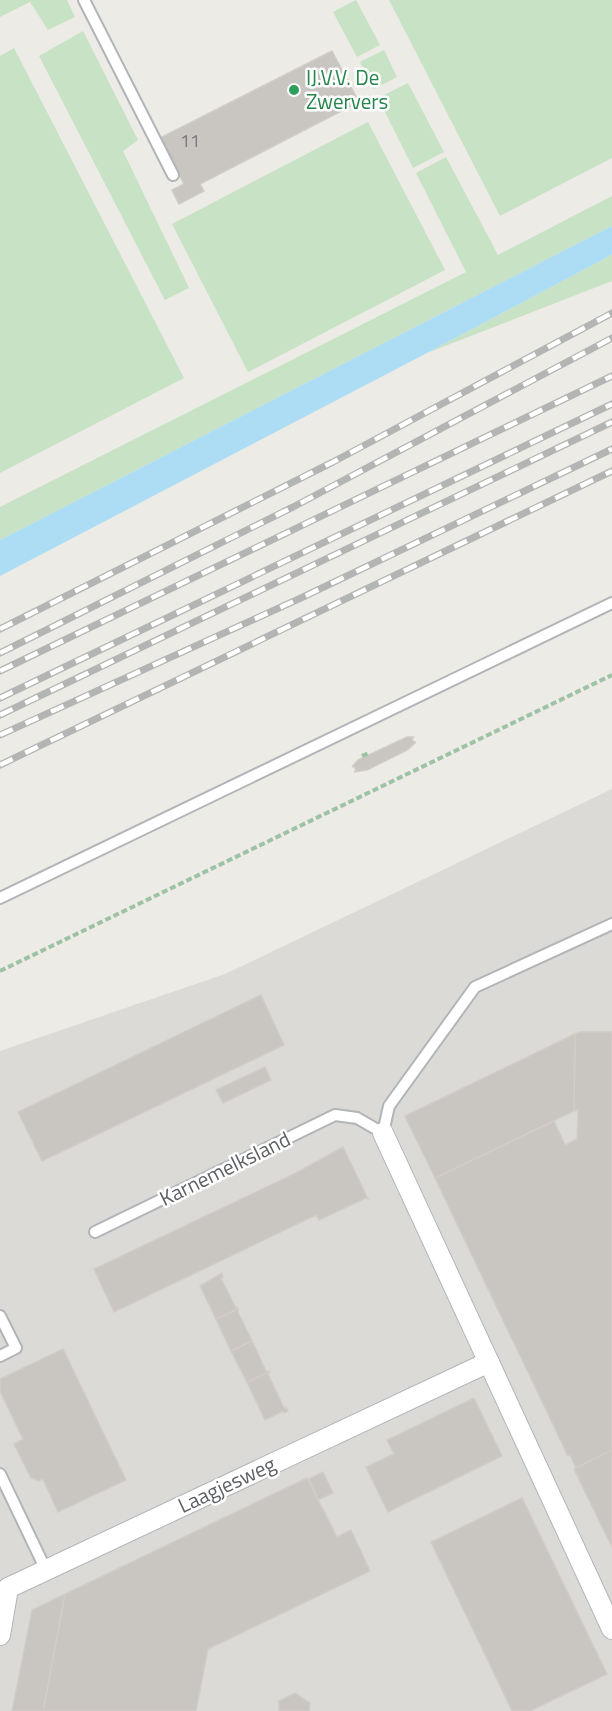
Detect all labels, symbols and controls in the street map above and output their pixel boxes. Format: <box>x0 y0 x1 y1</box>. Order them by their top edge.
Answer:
place label: IJ.V.V. De Zwervers <box>306 61 388 117</box>
marker: IJ.V.V. De Zwervers <box>287 83 301 97</box>
house number: 11 <box>180 127 200 154</box>
street label: Karnemelksland <box>154 1123 295 1214</box>
street label: Laagjesweg <box>172 1447 281 1521</box>

